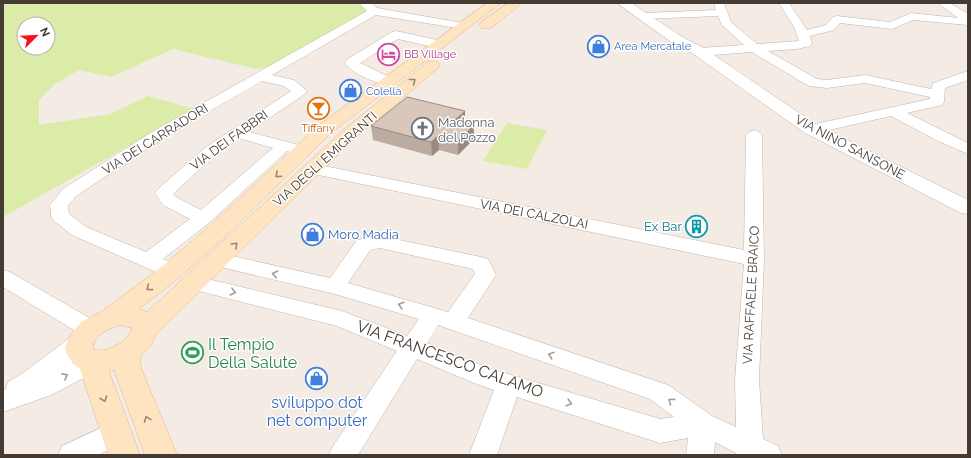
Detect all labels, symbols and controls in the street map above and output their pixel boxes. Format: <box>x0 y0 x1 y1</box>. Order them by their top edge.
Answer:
north arrow <box>16 16 56 56</box>
text: N <box>37 26 52 39</box>
shop icon: Area Mercatale <box>585 33 611 59</box>
place label: Area Mercatale <box>614 40 692 53</box>
hotel icon: BB Village <box>375 41 401 67</box>
place label: BB Village <box>404 48 457 61</box>
shop icon: Colella <box>338 78 364 104</box>
one-way arrow <box>408 79 415 86</box>
place label: Colella <box>366 85 402 98</box>
bar icon: Tiffany <box>305 95 331 121</box>
street label: VIA DEI CARRADORI <box>99 100 211 178</box>
street label: VIA DEI FABBRI <box>187 107 271 173</box>
street label: VIA DEGLI EMIGRANTI <box>270 108 380 210</box>
street label: VIA NINO SANSONE <box>792 112 908 182</box>
place label: Madonna del Pozzo <box>438 115 496 145</box>
church icon: Madonna del Pozzo <box>410 116 436 142</box>
place label: Tiffany <box>301 122 335 135</box>
one-way arrow <box>275 170 283 177</box>
street label: VIA DEI CALZOLAI <box>479 196 589 232</box>
building icon: Ex Bar <box>684 213 710 239</box>
place label: Ex Bar <box>644 219 682 234</box>
shop icon: Moro Madia <box>299 221 325 247</box>
street label: VIA RAFFAELE BRAICO <box>740 225 762 365</box>
place label: Moro Madia <box>328 227 399 242</box>
one-way arrow <box>230 242 238 250</box>
one-way arrow <box>271 270 278 278</box>
one-way arrow <box>146 283 153 291</box>
one-way arrow <box>230 288 237 296</box>
one-way arrow <box>397 301 404 310</box>
street label: VIA FRANCESCO CALAMO <box>354 316 546 402</box>
place label: Il Tempio Della Salute <box>208 335 297 372</box>
sports icon: Il Tempio Della Salute <box>180 340 206 366</box>
one-way arrow <box>547 351 554 360</box>
shop icon: sviluppo dot net computer <box>304 366 330 392</box>
one-way arrow <box>61 373 68 381</box>
place label: sviluppo dot net computer <box>267 393 368 430</box>
one-way arrow <box>100 396 108 403</box>
one-way arrow <box>565 398 572 407</box>
one-way arrow <box>669 399 676 406</box>
one-way arrow <box>143 415 151 422</box>

